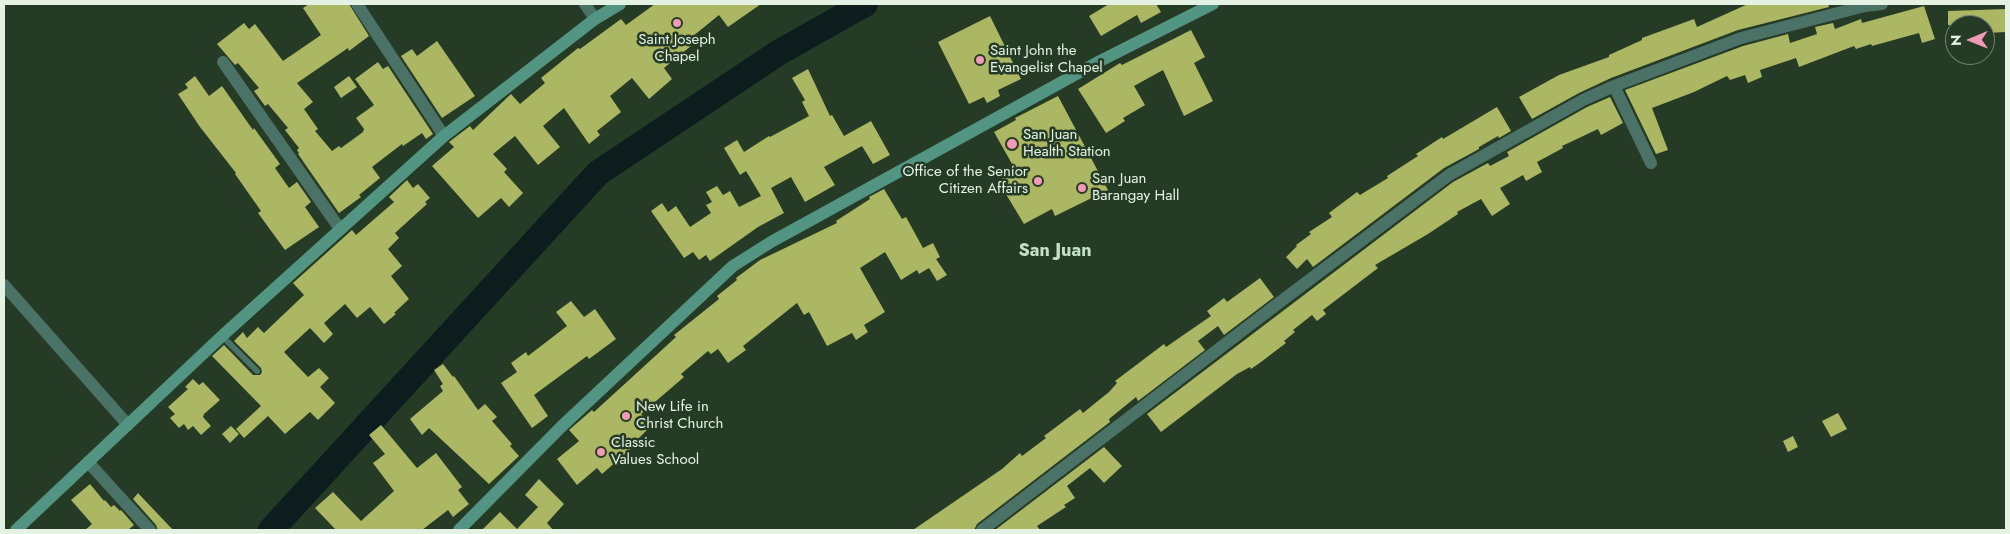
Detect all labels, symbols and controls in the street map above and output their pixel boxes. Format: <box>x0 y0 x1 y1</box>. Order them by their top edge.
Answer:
north arrow <box>1945 15 1995 65</box>
marker: Saint Joseph Chapel <box>671 17 683 29</box>
place label: Saint Joseph Chapel <box>638 31 716 66</box>
text: N <box>1946 35 1966 46</box>
place label: Saint John the Evangelist Chapel <box>990 42 1103 77</box>
marker: Saint John the Evangelist Chapel <box>974 54 986 66</box>
place label: San Juan Health Station <box>1023 126 1111 161</box>
marker: San Juan Health Station <box>1005 137 1019 151</box>
place label: Office of the Senior Citizen Affairs <box>903 163 1028 198</box>
place label: San Juan Barangay Hall <box>1092 170 1179 205</box>
marker: Office of the Senior Citizen Affairs <box>1032 175 1044 187</box>
marker: San Juan Barangay Hall <box>1076 182 1088 194</box>
district label: San Juan <box>1018 241 1092 263</box>
place label: New Life in Christ Church <box>636 398 723 433</box>
marker: New Life in Christ Church <box>620 410 632 422</box>
place label: Classic Values School <box>611 434 699 469</box>
marker: Classic Values School <box>595 446 607 458</box>

